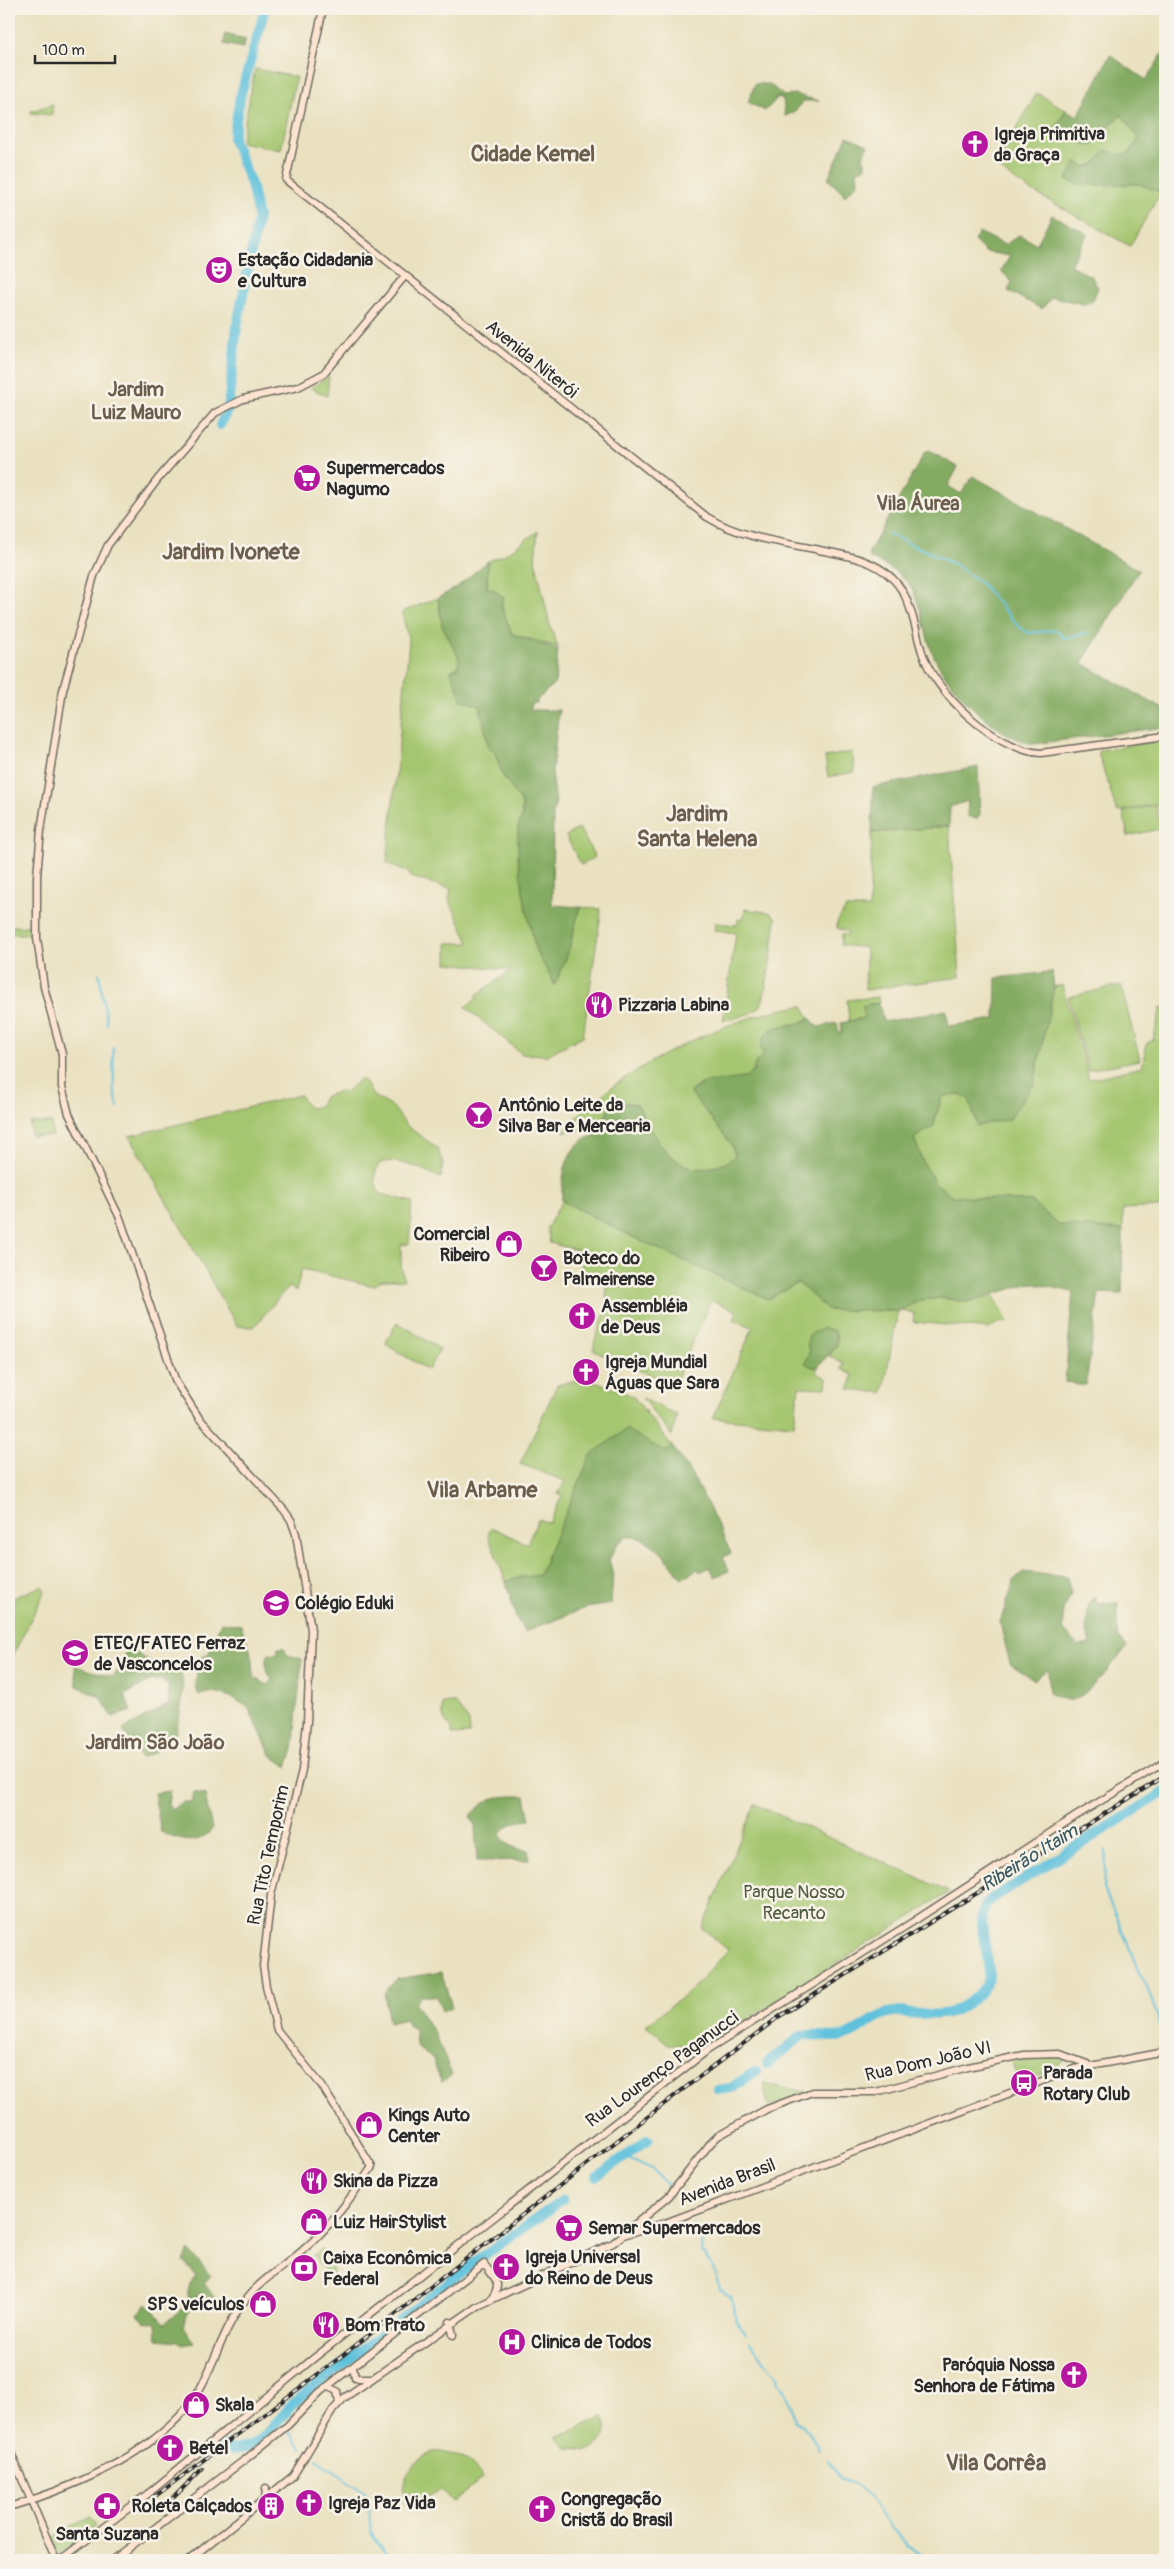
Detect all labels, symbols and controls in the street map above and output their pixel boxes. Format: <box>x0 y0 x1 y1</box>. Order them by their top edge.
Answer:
scale bar <box>35 32 115 64</box>
text: 100 m <box>42 41 85 60</box>
place label: Igreja Primitiva da Graça <box>994 123 1106 167</box>
church icon: Igreja Primitiva da Graça <box>960 129 990 159</box>
district label: Cidade Kemel <box>471 140 595 168</box>
place label: Estação Cidadania e Cultura <box>237 249 374 293</box>
theatre icon: Estação Cidadania e Cultura <box>204 255 234 285</box>
street label: Avenida Niterói <box>481 315 583 404</box>
district label: Jardim Luiz Mauro <box>91 377 182 425</box>
place label: Supermercados Nagumo <box>326 457 445 501</box>
supermarket icon: Supermercados Nagumo <box>292 463 322 493</box>
district label: Vila Áurea <box>876 491 960 516</box>
district label: Jardim Ivonete <box>162 538 301 566</box>
district label: Jardim Santa Helena <box>637 800 757 853</box>
restaurant icon: Pizzaria Labina <box>584 990 614 1020</box>
place label: Pizzaria Labina <box>618 994 730 1017</box>
place label: Antônio Leite da Silva Bar e Mercearia <box>498 1094 651 1138</box>
bar icon: Antônio Leite da Silva Bar e Mercearia <box>464 1100 494 1130</box>
place label: Comercial Ribeiro <box>413 1223 490 1267</box>
shop icon: Comercial Ribeiro <box>494 1229 524 1259</box>
place label: Boteco do Palmeirense <box>563 1247 655 1291</box>
bar icon: Boteco do Palmeirense <box>529 1253 559 1283</box>
place label: Assembléia de Deus <box>601 1295 688 1339</box>
church icon: Assembléia de Deus <box>567 1301 597 1331</box>
place label: Igreja Mundial Águas que Sara <box>605 1351 720 1395</box>
church icon: Igreja Mundial Águas que Sara <box>571 1357 601 1387</box>
district label: Vila Arbame <box>427 1476 539 1504</box>
school or university icon: Colégio Eduki <box>261 1588 291 1618</box>
place label: Colégio Eduki <box>295 1592 393 1615</box>
place label: ETEC/FATEC Ferraz de Vasconcelos <box>94 1632 246 1676</box>
school or university icon: ETEC/FATEC Ferraz de Vasconcelos <box>60 1638 90 1668</box>
district label: Jardim São João <box>85 1730 225 1755</box>
street label: Rua Tito Temporim <box>242 1783 295 1927</box>
water label: Ribeirão Itaim <box>977 1818 1083 1897</box>
park label: Parque Nosso Recanto <box>743 1881 845 1925</box>
street label: Rua Lourenço Paganucci <box>581 2006 743 2133</box>
street label: Rua Dom João VI <box>863 2036 994 2087</box>
place label: Parada Rotary Club <box>1043 2062 1130 2106</box>
bus stop icon: Parada Rotary Club <box>1009 2068 1039 2098</box>
place label: Kings Auto Center <box>388 2104 470 2148</box>
shop icon: Kings Auto Center <box>354 2110 384 2140</box>
street label: Avenida Brasil <box>675 2153 779 2212</box>
restaurant icon: Skina da Pizza <box>299 2166 329 2196</box>
place label: Skina da Pizza <box>333 2170 438 2193</box>
shop icon: Luiz HairStylist <box>299 2207 329 2237</box>
place label: Luiz HairStylist <box>333 2211 447 2234</box>
supermarket icon: Semar Supermercados <box>554 2213 584 2243</box>
place label: Semar Supermercados <box>588 2217 761 2240</box>
place label: Igreja Universal do Reino de Deus <box>525 2246 653 2290</box>
place label: Caixa Econômica Federal <box>323 2247 452 2291</box>
church icon: Igreja Universal do Reino de Deus <box>491 2252 521 2282</box>
bank icon: Caixa Econômica Federal <box>289 2253 319 2283</box>
shop icon: SPS veículos <box>248 2289 278 2319</box>
place label: SPS veículos <box>147 2293 245 2316</box>
restaurant icon: Bom Prato <box>311 2310 341 2340</box>
place label: Bom Prato <box>345 2314 425 2337</box>
hospital icon: Clinica de Todos <box>497 2327 527 2357</box>
place label: Clinica de Todos <box>531 2331 652 2354</box>
place label: Paróquia Nossa Senhora de Fátima <box>914 2354 1056 2398</box>
church icon: Paróquia Nossa Senhora de Fátima <box>1059 2360 1089 2390</box>
shop icon: Skala <box>181 2390 211 2420</box>
place label: Skala <box>215 2394 255 2417</box>
church icon: Betel <box>155 2433 185 2463</box>
place label: Betel <box>189 2437 228 2460</box>
district label: Vila Corrêa <box>946 2449 1046 2477</box>
church icon: Igreja Paz Vida <box>294 2488 324 2518</box>
place label: Congregação Cristã do Brasil <box>561 2488 673 2532</box>
pharmacy icon: Santa Suzana <box>92 2491 122 2521</box>
building icon: Roleta Calçados <box>256 2491 286 2521</box>
place label: Igreja Paz Vida <box>328 2492 436 2515</box>
church icon: Congregação Cristã do Brasil <box>527 2494 557 2524</box>
place label: Roleta Calçados <box>132 2495 253 2518</box>
place label: Santa Suzana <box>55 2523 159 2546</box>

